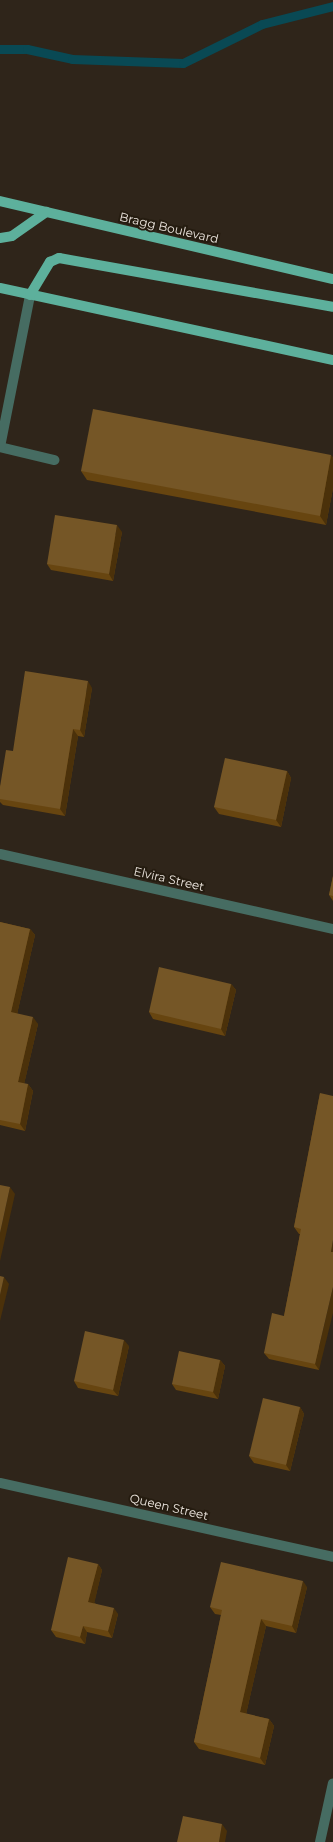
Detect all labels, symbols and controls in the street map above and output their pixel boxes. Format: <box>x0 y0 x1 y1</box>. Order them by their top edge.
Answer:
street label: Bragg Boulevard <box>118 210 220 246</box>
street label: Elvira Street <box>132 864 206 894</box>
street label: Queen Street <box>128 1491 210 1523</box>

